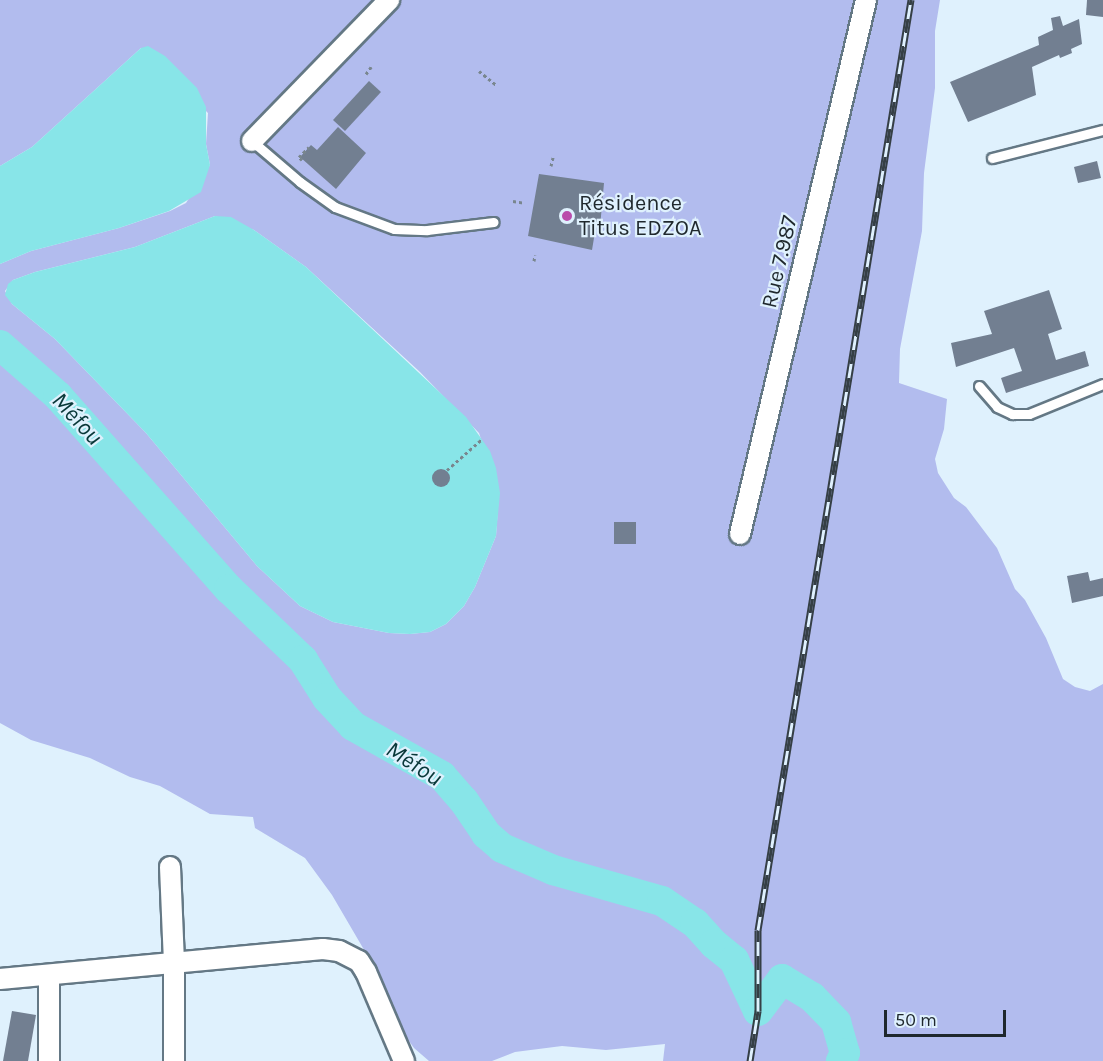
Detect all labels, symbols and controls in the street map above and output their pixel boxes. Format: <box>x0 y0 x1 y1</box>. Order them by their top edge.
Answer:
place label: Résidence Titus EDZOA <box>579 190 702 242</box>
marker: Résidence Titus EDZOA <box>560 209 574 223</box>
street label: Rue 7.987 <box>757 213 803 311</box>
water label: Méfou <box>45 387 109 451</box>
water label: Méfou <box>380 735 448 793</box>
scale bar <box>887 998 1008 1036</box>
text: 50 m <box>895 1009 937 1031</box>

